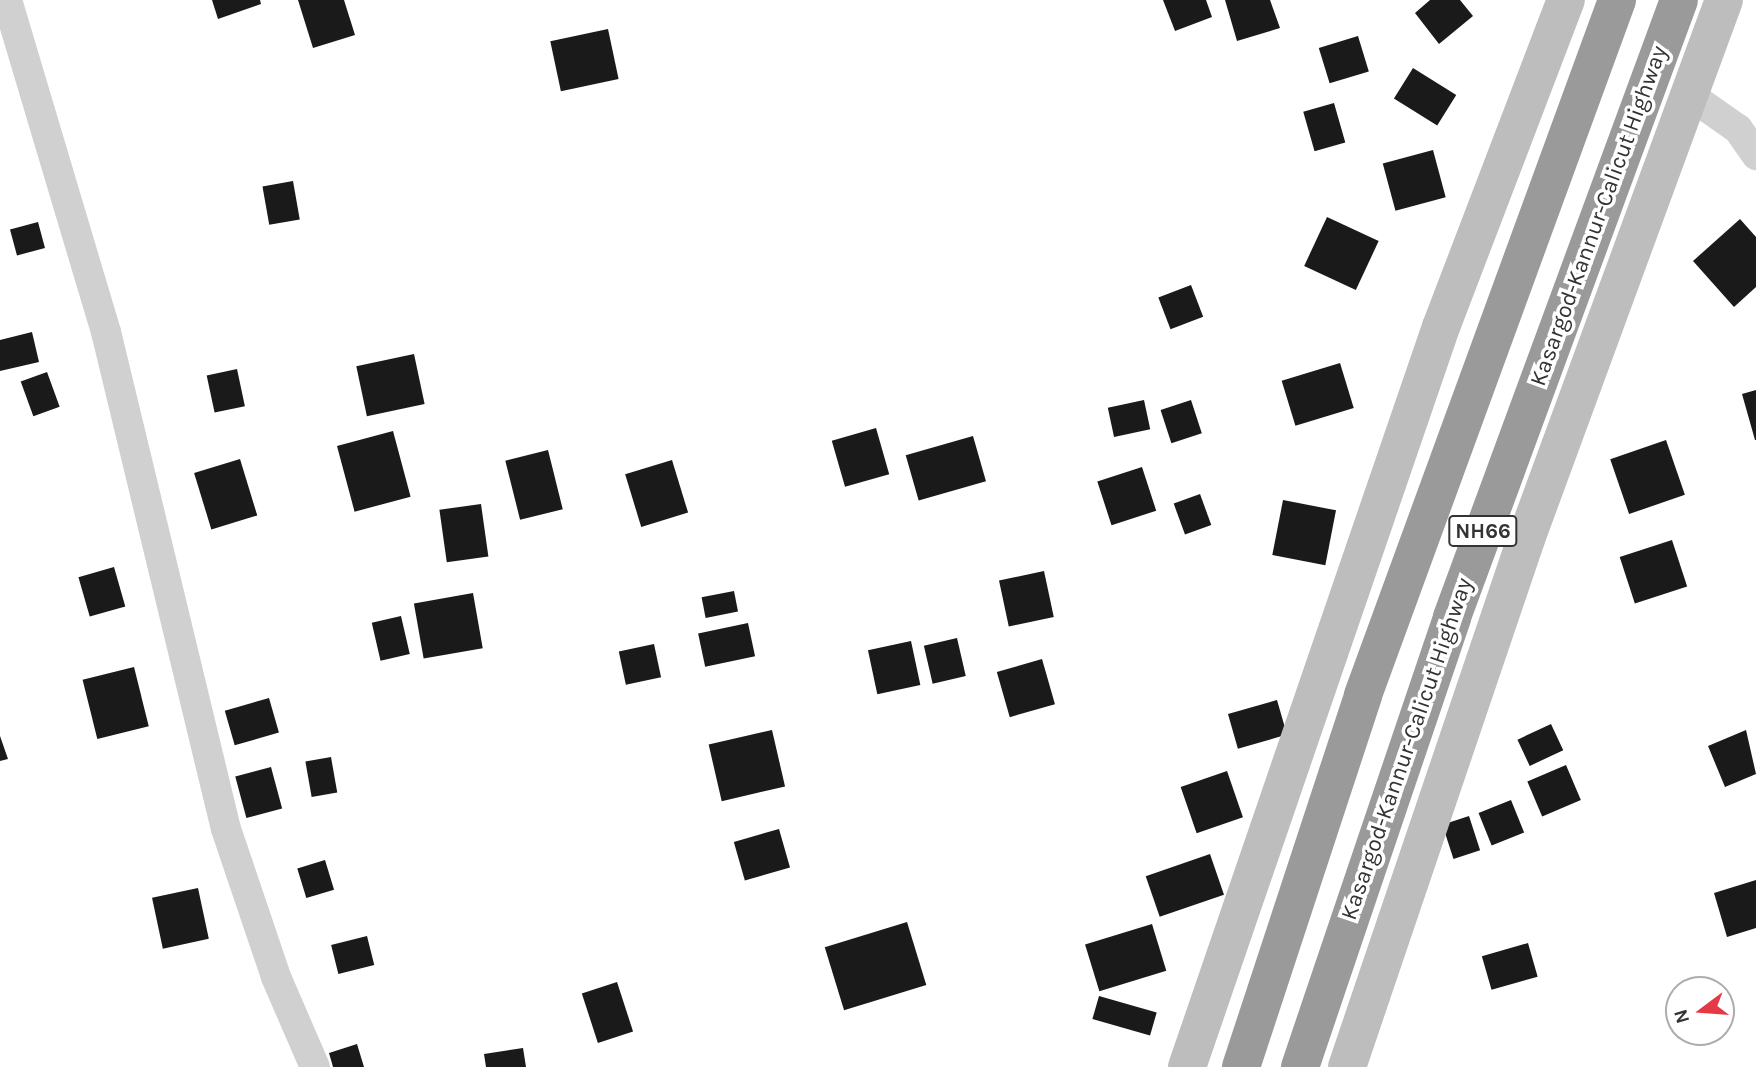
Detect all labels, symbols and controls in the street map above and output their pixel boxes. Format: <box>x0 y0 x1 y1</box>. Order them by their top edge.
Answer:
street label: Kasargod-Kannur-Calicut Highway <box>1524 42 1674 390</box>
road number: NH66 <box>1448 514 1518 548</box>
street label: Kasargod-Kannur-Calicut Highway <box>1335 574 1479 924</box>
north arrow <box>1665 976 1735 1046</box>
text: N <box>1669 1007 1694 1026</box>

